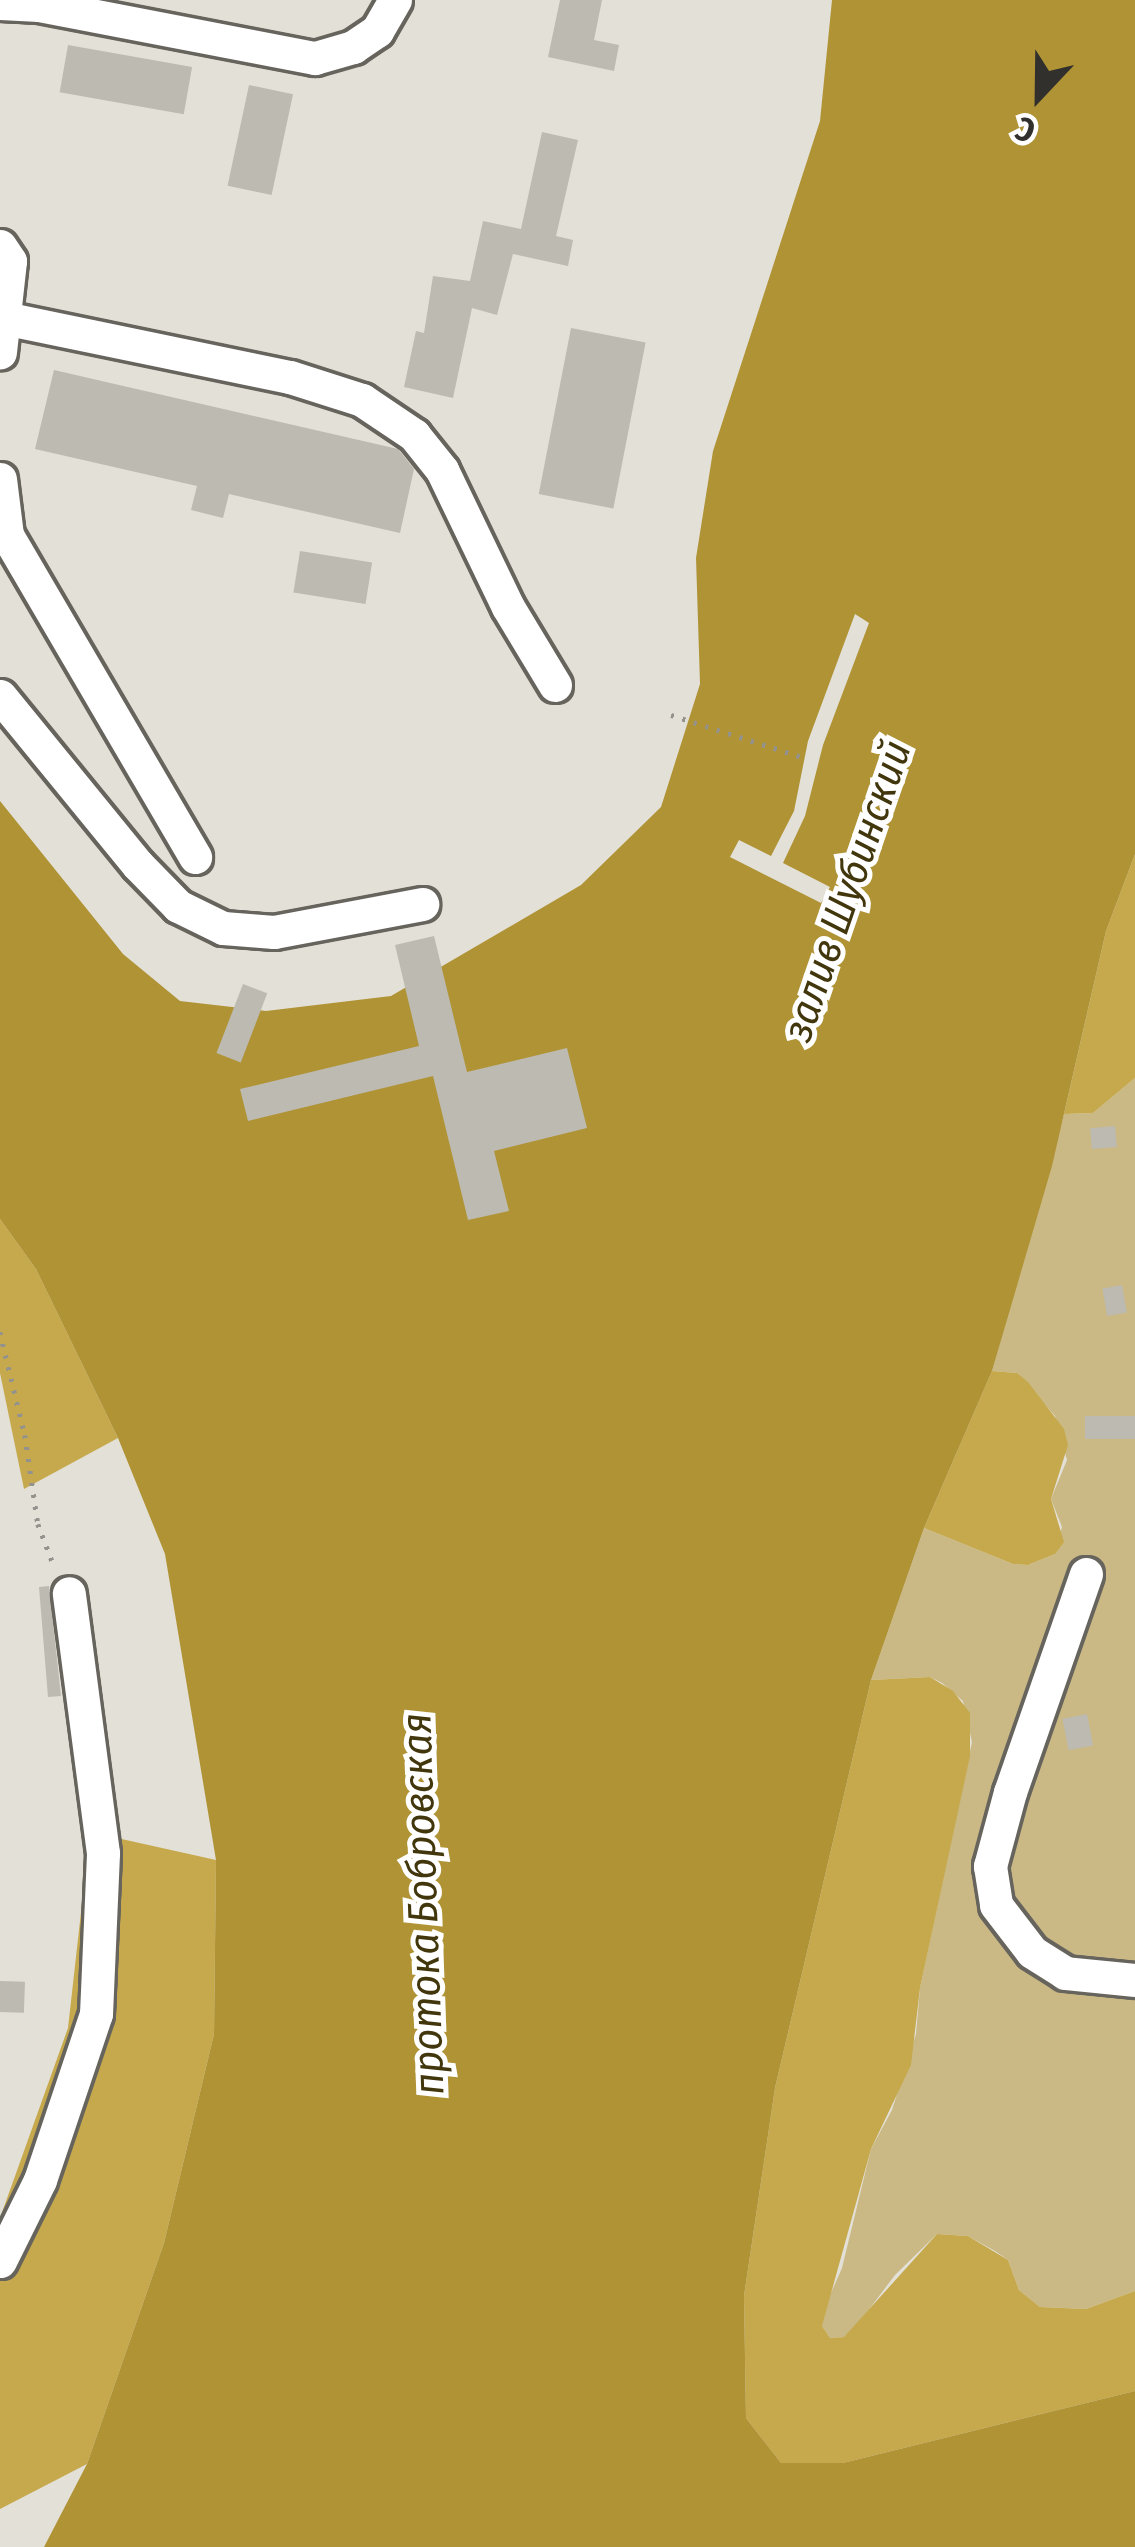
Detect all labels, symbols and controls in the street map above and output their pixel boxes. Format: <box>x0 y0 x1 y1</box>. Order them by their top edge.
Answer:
north arrow <box>979 36 1099 156</box>
text: С <box>1010 108 1041 151</box>
water label: залив Шубинский <box>772 734 922 1048</box>
water label: протока Бобровская <box>391 1712 455 2096</box>

